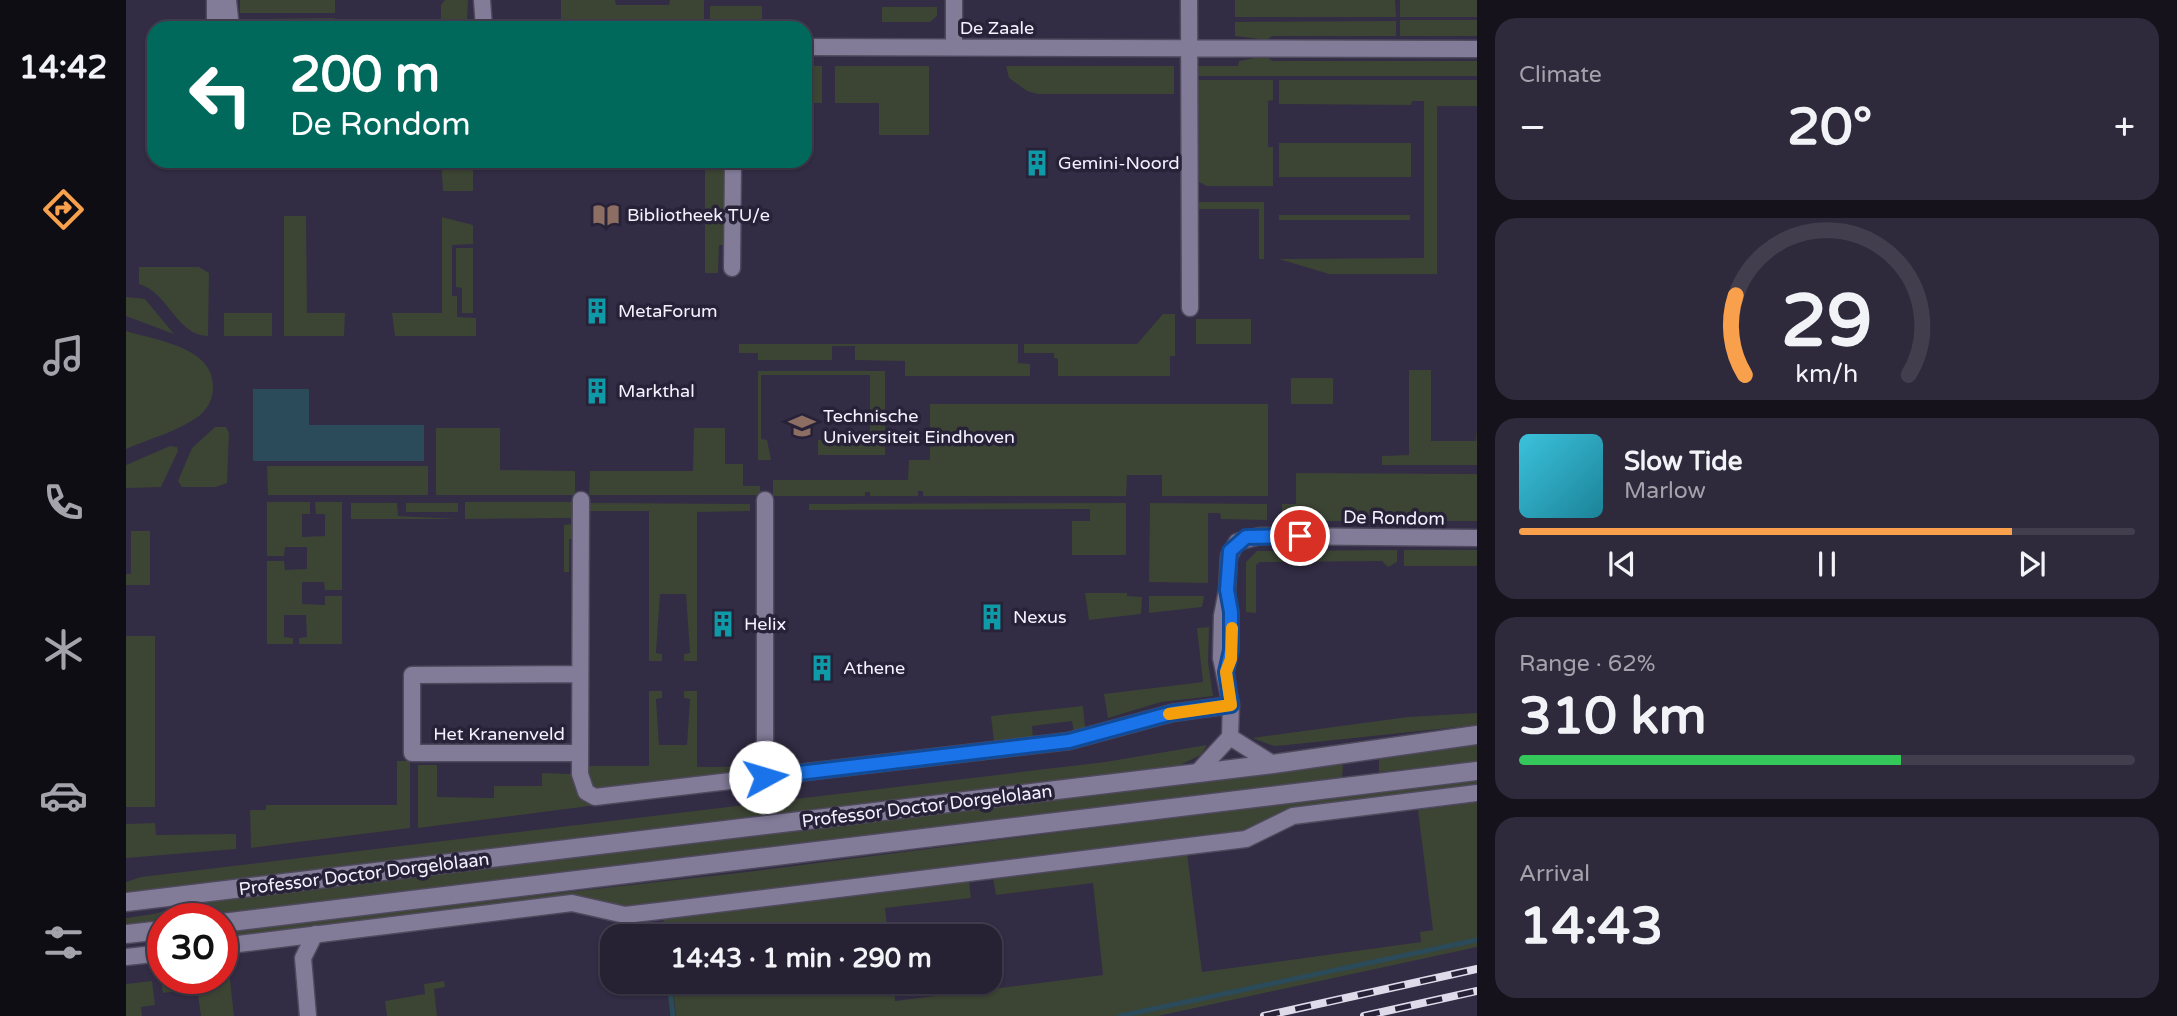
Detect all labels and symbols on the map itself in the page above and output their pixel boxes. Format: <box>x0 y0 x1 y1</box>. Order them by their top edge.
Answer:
street label: De Zaale <box>960 17 1034 39</box>
building icon: Gemini-Noord <box>1022 148 1052 178</box>
place label: Gemini-Noord <box>1058 152 1180 174</box>
library icon: Bibliotheek TU/e <box>591 200 621 230</box>
place label: Bibliotheek TU/e <box>627 204 770 226</box>
building icon: MetaForum <box>582 296 612 326</box>
place label: MetaForum <box>618 300 718 322</box>
building icon: Markthal <box>582 376 612 406</box>
place label: Markthal <box>618 380 695 402</box>
place label: Technische Universiteit Eindhoven <box>823 405 1015 448</box>
school or university icon: Technische Universiteit Eindhoven <box>787 411 817 441</box>
pin <box>1270 506 1330 566</box>
street label: De Rondom <box>1343 506 1445 530</box>
building icon: Nexus <box>977 602 1007 632</box>
place label: Nexus <box>1013 606 1067 628</box>
building icon: Helix <box>708 609 738 639</box>
place label: Helix <box>744 613 786 635</box>
building icon: Athene <box>807 653 837 683</box>
place label: Athene <box>843 657 905 679</box>
street label: Het Kranenveld <box>433 723 565 745</box>
position arrow <box>728 740 802 814</box>
street label: Professor Doctor Dorgelolaan <box>801 780 1053 832</box>
street label: Professor Doctor Dorgelolaan <box>238 848 490 900</box>
speed limit sign: 30 <box>147 903 238 994</box>

